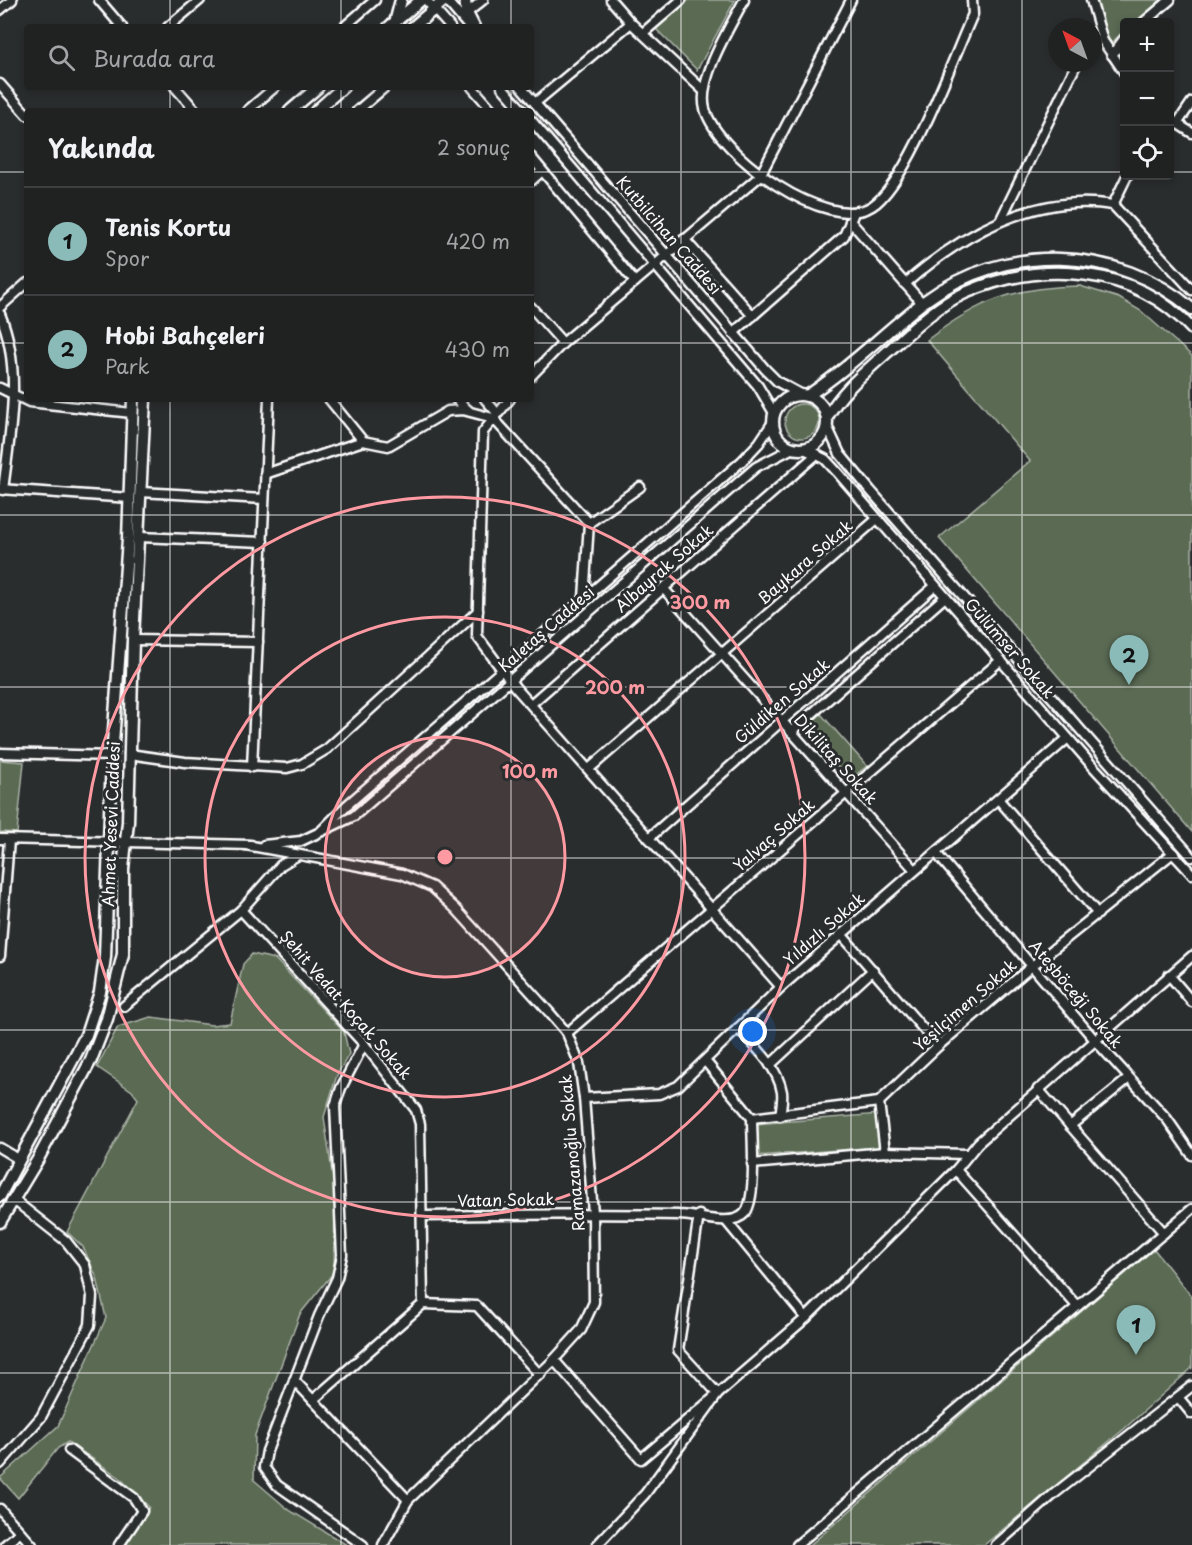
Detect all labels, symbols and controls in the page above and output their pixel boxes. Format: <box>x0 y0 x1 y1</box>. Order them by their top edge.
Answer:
north arrow <box>1048 18 1102 72</box>
map controls <box>1120 18 1174 180</box>
button: + <box>1120 18 1174 72</box>
search box <box>24 24 534 90</box>
icon: search <box>45 41 78 74</box>
text: Burada ara <box>93 41 215 74</box>
button: − <box>1120 72 1174 126</box>
button: locate <box>1120 126 1174 180</box>
text: Yakında <box>48 128 155 167</box>
text: 2 sonuç <box>437 132 510 162</box>
street label: Kutbilcihan Caddesi <box>611 170 728 299</box>
text: Tenis Kortu <box>105 210 231 243</box>
text: 1 <box>63 226 72 256</box>
text: 420 m <box>446 226 510 256</box>
text: Spor <box>105 243 149 273</box>
text: Hobi Bahçeleri <box>105 318 265 351</box>
text: 2 <box>60 334 75 364</box>
text: 430 m <box>445 334 510 364</box>
text: Park <box>105 351 150 381</box>
street label: Baykara Sokak <box>752 513 857 609</box>
street label: Albayrak Sokak <box>609 518 718 617</box>
street label: Kaletaş Caddesi <box>492 580 599 677</box>
text: 300 m <box>670 588 730 615</box>
street label: Gülümser Sokak <box>960 592 1061 703</box>
pin: 2 <box>1110 636 1148 685</box>
street label: Güldiken Sokak <box>728 652 834 749</box>
text: 200 m <box>585 673 645 700</box>
street label: Dikilitaş Sokak <box>789 707 884 809</box>
street label: Ahmet Yesevi Caddesi <box>95 741 125 907</box>
text: 100 m <box>502 757 558 784</box>
street label: Yalvaç Sokak <box>727 792 819 876</box>
centre of rings <box>435 847 455 867</box>
street label: Yıldızlı Sokak <box>777 886 869 971</box>
street label: Şehit Vedat Koçak Sokak <box>275 925 418 1084</box>
street label: Ateşböceği Sokak <box>1024 934 1129 1053</box>
street label: Yeşilçimen Sokak <box>907 953 1021 1056</box>
your location <box>738 1017 767 1046</box>
street label: Ramazanoğlu Sokak <box>552 1074 590 1232</box>
street label: Vatan Sokak <box>457 1186 555 1212</box>
pin: 1 <box>1116 1306 1156 1355</box>

